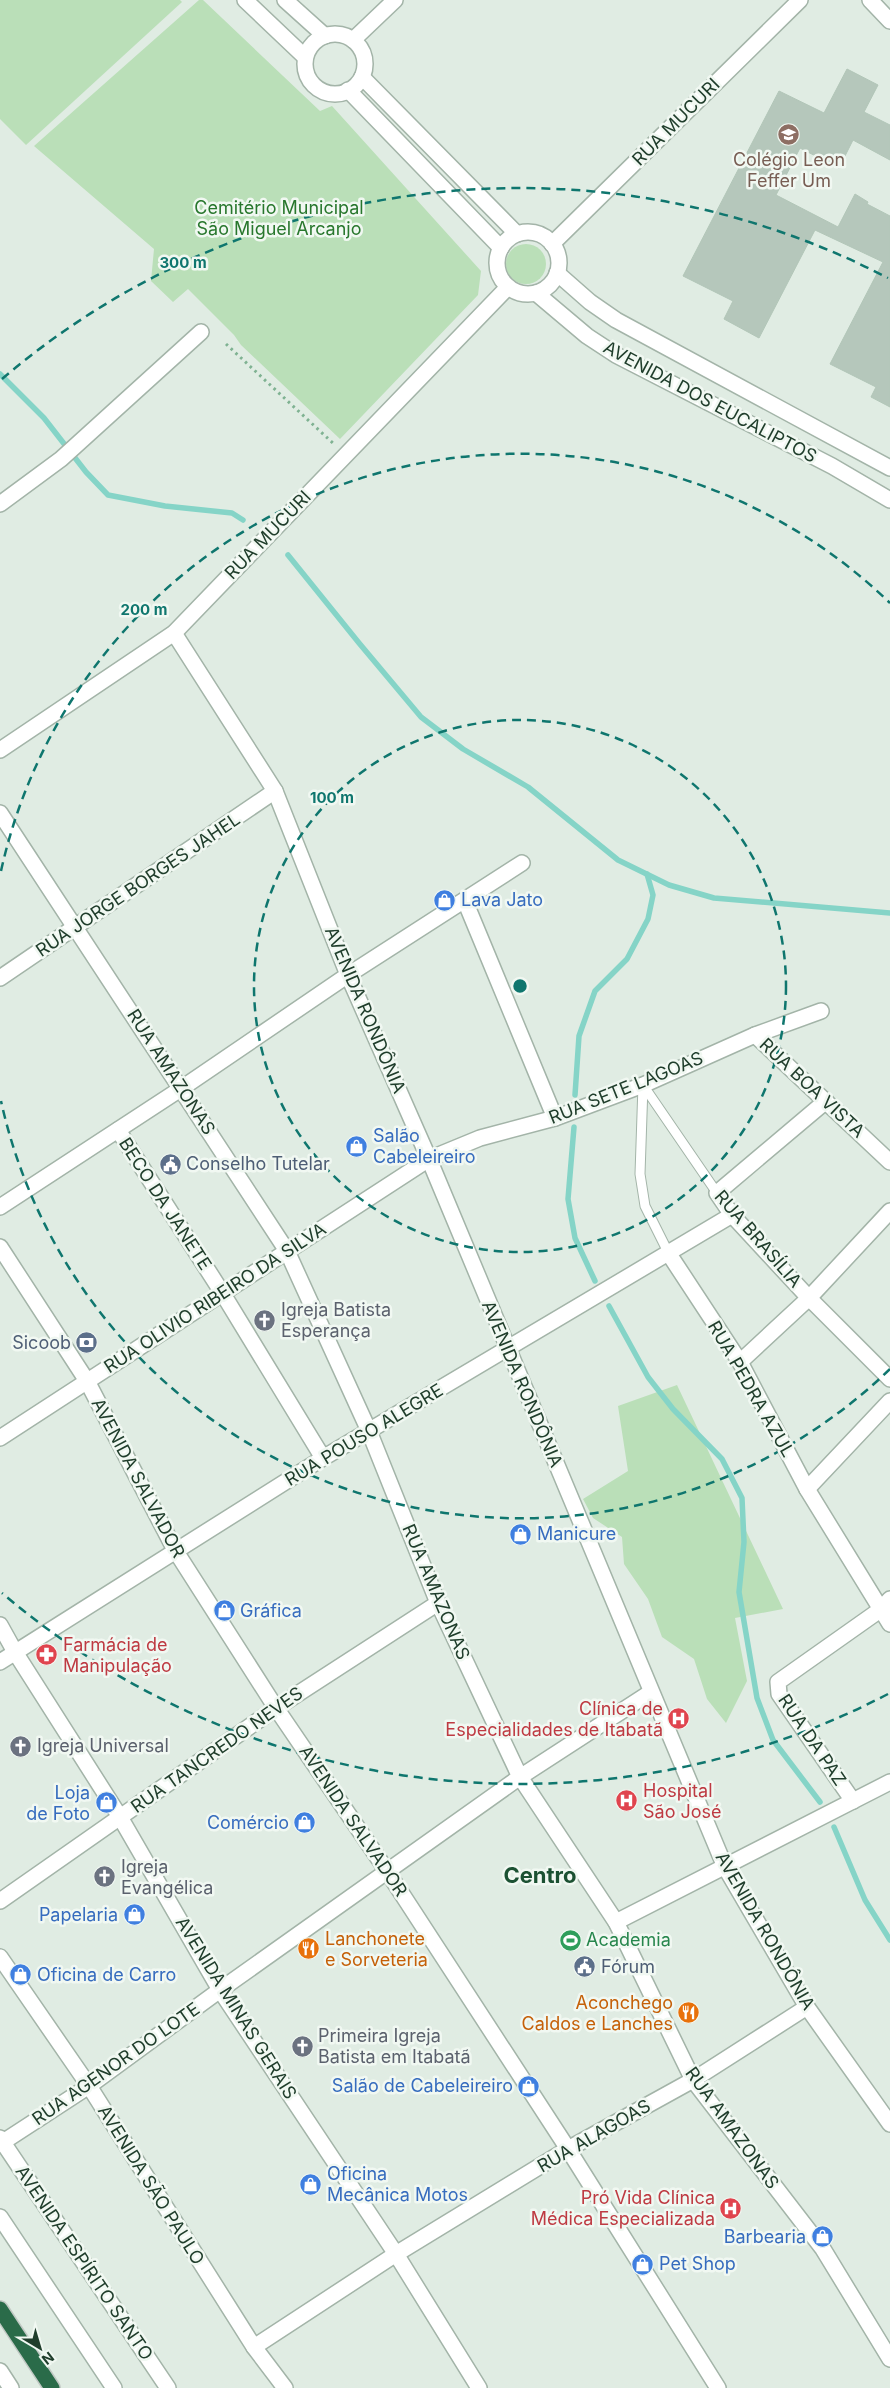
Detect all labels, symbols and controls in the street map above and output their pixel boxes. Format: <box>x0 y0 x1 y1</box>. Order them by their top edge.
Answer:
street label: RUA MUCURI <box>628 74 724 170</box>
school or university icon: Colégio Leon Feffer Um <box>777 123 801 147</box>
place label: Colégio Leon Feffer Um <box>733 149 845 191</box>
park label: Cemitério Municipal São Miguel Arcanjo <box>194 197 364 239</box>
text: 300 m <box>159 253 207 272</box>
street label: AVENIDA DOS EUCALIPTOS <box>600 336 820 467</box>
street label: RUA MUCURI <box>220 486 315 583</box>
text: 200 m <box>121 600 167 619</box>
text: 100 m <box>310 788 354 807</box>
street label: RUA JORGE BORGES JAHEL <box>32 808 244 961</box>
shop icon: Lava Jato <box>433 888 457 912</box>
place label: Lava Jato <box>461 889 543 910</box>
street label: AVENIDA RONDÔNIA <box>321 923 411 1096</box>
centre of rings <box>511 977 529 995</box>
street label: RUA AMAZONAS <box>123 1005 220 1138</box>
street label: RUA BOA VISTA <box>756 1034 869 1142</box>
street label: RUA SETE LAGOAS <box>546 1047 706 1128</box>
place label: Salão Cabeleireiro <box>373 1125 476 1167</box>
street label: BECO DA JANETE <box>115 1134 216 1274</box>
shop icon: Salão Cabeleireiro <box>345 1134 369 1158</box>
public building icon: Conselho Tutelar <box>158 1152 182 1176</box>
place label: Conselho Tutelar <box>186 1153 330 1174</box>
street label: RUA BRASÍLIA <box>711 1185 807 1291</box>
street label: RUA OLIVIO RIBEIRO DA SILVA <box>100 1218 329 1377</box>
street label: AVENIDA RONDÔNIA <box>478 1297 568 1470</box>
place label: Igreja Batista Esperança <box>281 1299 391 1341</box>
church icon: Igreja Batista Esperança <box>253 1308 277 1332</box>
street label: RUA PEDRA AZUL <box>704 1317 799 1461</box>
bank icon: Sicoob <box>75 1331 99 1355</box>
place label: Sicoob <box>12 1332 71 1353</box>
street label: RUA POUSO ALEGRE <box>281 1379 446 1490</box>
street label: AVENIDA SALVADOR <box>87 1394 190 1561</box>
street label: RUA AMAZONAS <box>398 1521 474 1663</box>
shop icon: Manicure <box>509 1522 533 1546</box>
place label: Manicure <box>537 1523 616 1544</box>
shop icon: Gráfica <box>212 1599 236 1623</box>
place label: Gráfica <box>240 1600 302 1621</box>
place label: Farmácia de Manipulação <box>63 1634 172 1676</box>
pharmacy icon: Farmácia de Manipulação <box>35 1643 59 1667</box>
street label: RUA TANCREDO NEVES <box>127 1682 307 1817</box>
street label: RUA DA PAZ <box>774 1690 851 1789</box>
place label: Clínica de Especialidades de Itabatã <box>445 1698 663 1740</box>
hospital icon: Clínica de Especialidades de Itabatã <box>667 1707 691 1731</box>
church icon: Igreja Universal <box>9 1734 33 1758</box>
place label: Igreja Universal <box>37 1735 169 1756</box>
street label: AVENIDA SALVADOR <box>295 1741 412 1901</box>
place label: Hospital São José <box>643 1780 722 1822</box>
place label: Loja de Foto <box>26 1782 90 1824</box>
hospital icon: Hospital São José <box>615 1789 639 1813</box>
shop icon: Loja de Foto <box>94 1791 118 1815</box>
shop icon: Comércio <box>293 1811 317 1835</box>
place label: Comércio <box>207 1812 289 1833</box>
street label: AVENIDA RONDÔNIA <box>712 1847 820 2014</box>
place label: Igreja Evangélica <box>121 1856 213 1898</box>
district label: Centro <box>503 1862 577 1888</box>
church icon: Igreja Evangélica <box>93 1865 117 1889</box>
shop icon: Papelaria <box>122 1903 146 1927</box>
place label: Papelaria <box>39 1904 118 1925</box>
street label: AVENIDA MINAS GERAIS <box>172 1913 301 2103</box>
place label: Lanchonete e Sorveteria <box>325 1928 428 1970</box>
sports icon: Academia <box>558 1928 582 1952</box>
place label: Academia <box>586 1929 671 1950</box>
restaurant icon: Lanchonete e Sorveteria <box>297 1937 321 1961</box>
public building icon: Fórum <box>573 1955 597 1979</box>
place label: Fórum <box>601 1956 655 1977</box>
shop icon: Oficina de Carro <box>9 1963 33 1987</box>
place label: Oficina de Carro <box>37 1964 176 1985</box>
place label: Aconchego Caldos e Lanches <box>522 1992 673 2034</box>
street label: RUA AGENOR DO LOTE <box>28 1998 203 2129</box>
restaurant icon: Aconchego Caldos e Lanches <box>677 2001 701 2025</box>
place label: Primeira Igreja Batista em Itabatã <box>318 2025 471 2067</box>
church icon: Primeira Igreja Batista em Itabatã <box>290 2034 314 2058</box>
street label: RUA AMAZONAS <box>681 2063 784 2193</box>
shop icon: Salão de Cabeleireiro <box>517 2074 541 2098</box>
place label: Salão de Cabeleireiro <box>332 2075 513 2096</box>
street label: RUA ALAGOAS <box>533 2095 654 2176</box>
street label: AVENIDA SÃO PAULO <box>94 2101 210 2268</box>
street label: AVENIDA ESPÍRITO SANTO <box>11 2162 157 2364</box>
place label: Oficina Mecânica Motos <box>327 2163 468 2205</box>
shop icon: Oficina Mecânica Motos <box>299 2172 323 2196</box>
place label: Pró Vida Clínica Médica Especializada <box>531 2187 715 2229</box>
hospital icon: Pró Vida Clínica Médica Especializada <box>719 2196 743 2220</box>
shop icon: Barbearia <box>810 2225 834 2249</box>
place label: Barbearia <box>724 2226 806 2247</box>
shop icon: Pet Shop <box>631 2252 655 2276</box>
place label: Pet Shop <box>659 2253 736 2274</box>
north arrow <box>15 2323 65 2373</box>

